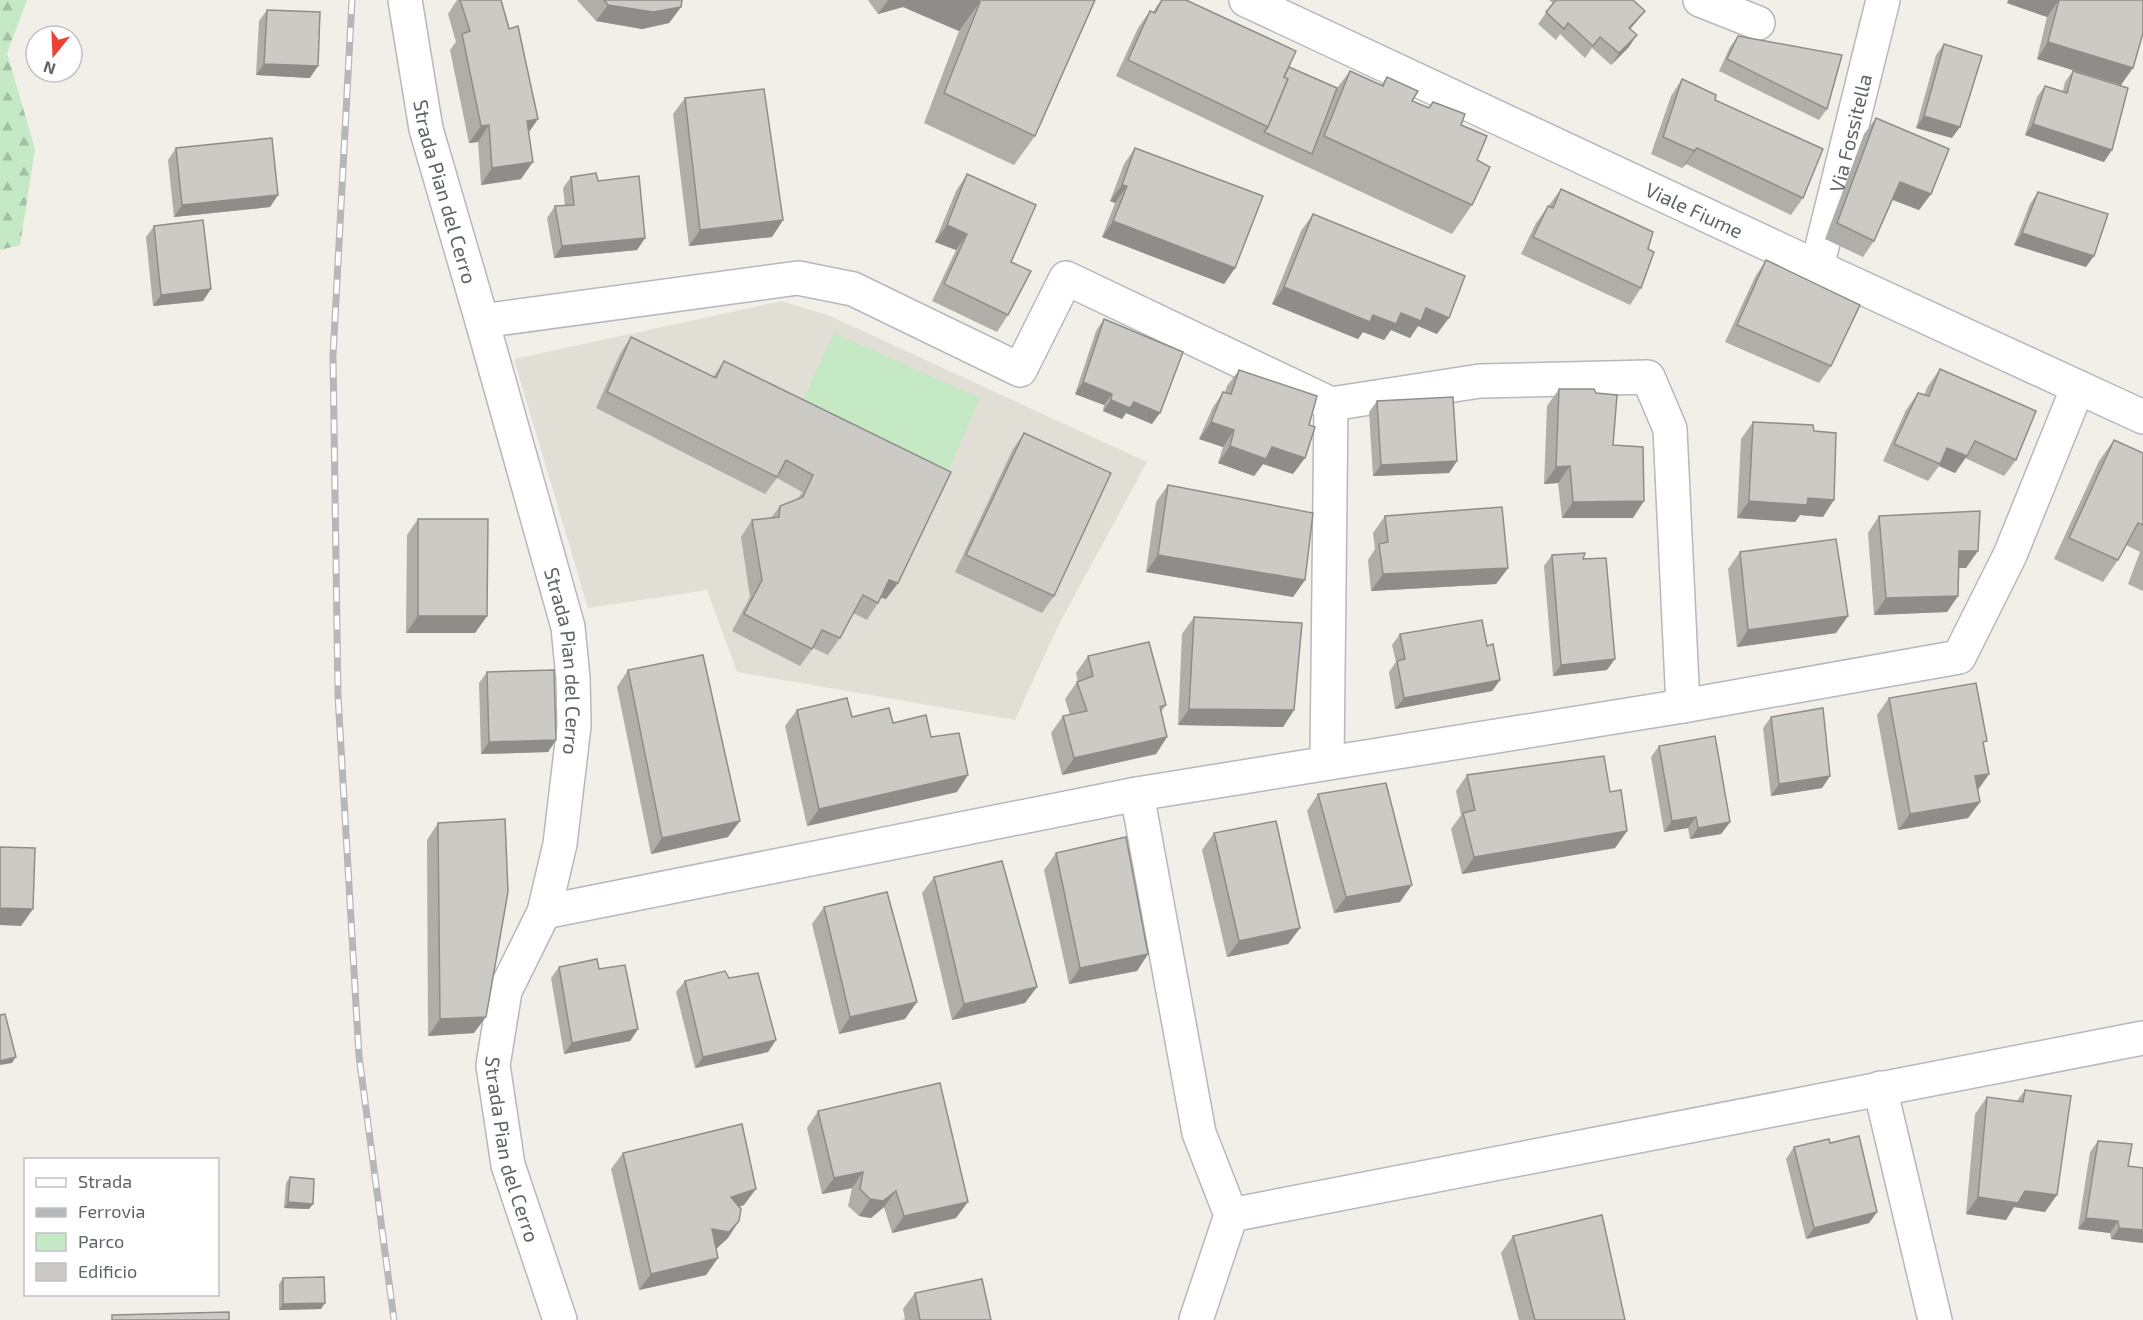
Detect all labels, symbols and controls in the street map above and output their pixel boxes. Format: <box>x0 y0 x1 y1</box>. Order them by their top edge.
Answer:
north arrow <box>24 24 84 84</box>
text: N <box>41 58 58 80</box>
street label: Via Fossitella <box>1824 71 1876 195</box>
street label: Strada Pian del Cerro <box>409 98 482 286</box>
street label: Viale Fiume <box>1642 177 1747 243</box>
street label: Strada Pian del Cerro <box>540 564 586 756</box>
street label: Strada Pian del Cerro <box>481 1055 545 1245</box>
legend <box>24 1158 219 1296</box>
text: Strada <box>78 1170 132 1192</box>
text: Ferrovia <box>78 1200 145 1222</box>
text: Parco <box>78 1230 124 1252</box>
text: Edificio <box>78 1260 137 1282</box>

